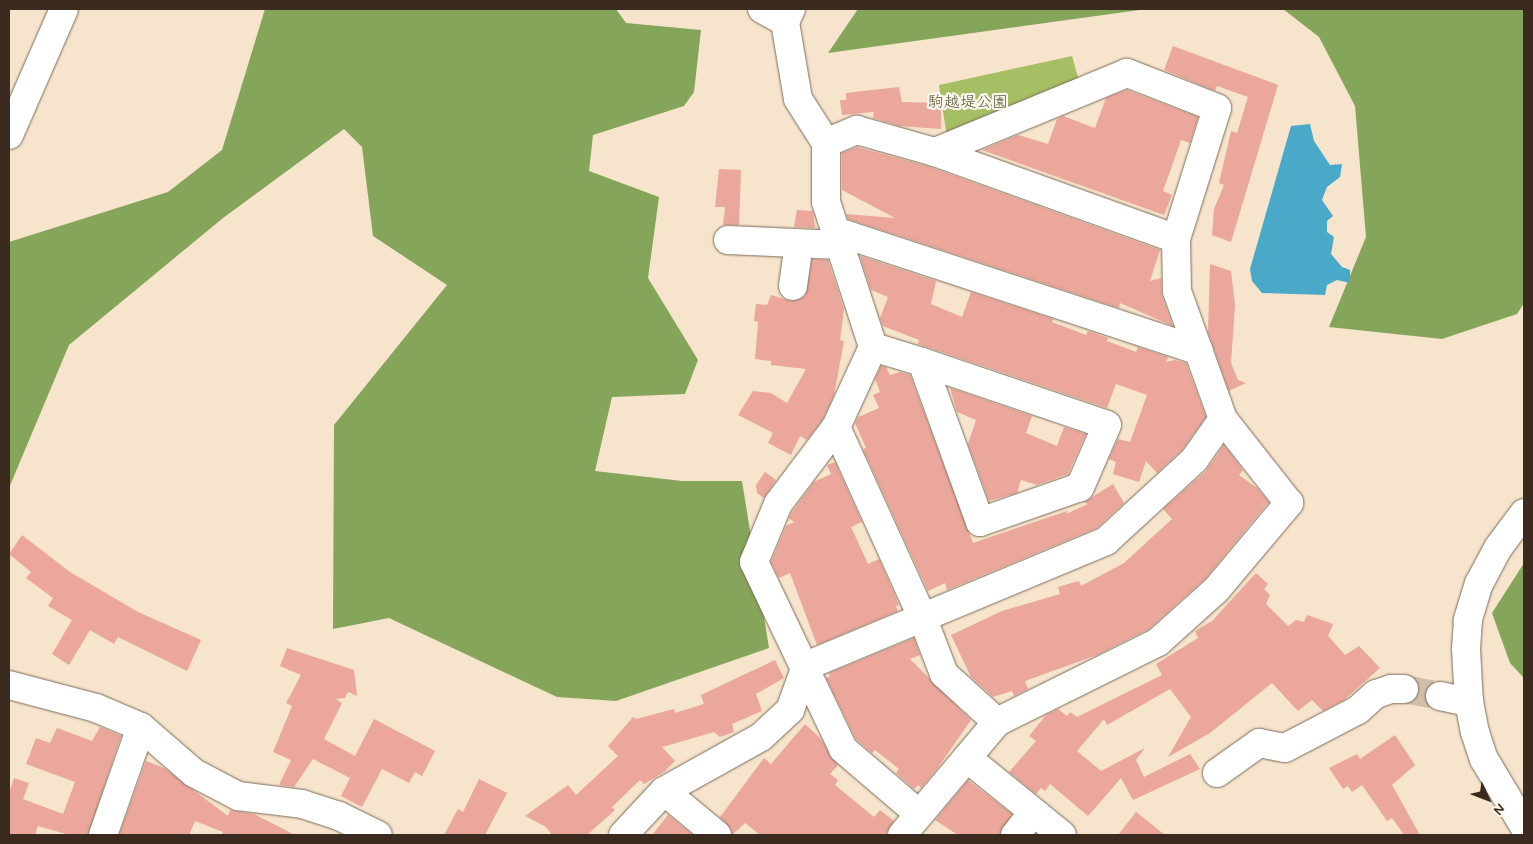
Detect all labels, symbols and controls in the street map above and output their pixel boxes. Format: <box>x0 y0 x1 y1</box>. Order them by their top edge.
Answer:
park label: 駒越堤公園 <box>928 93 1008 113</box>
north arrow <box>1463 774 1513 824</box>
text: N <box>1489 800 1509 819</box>

